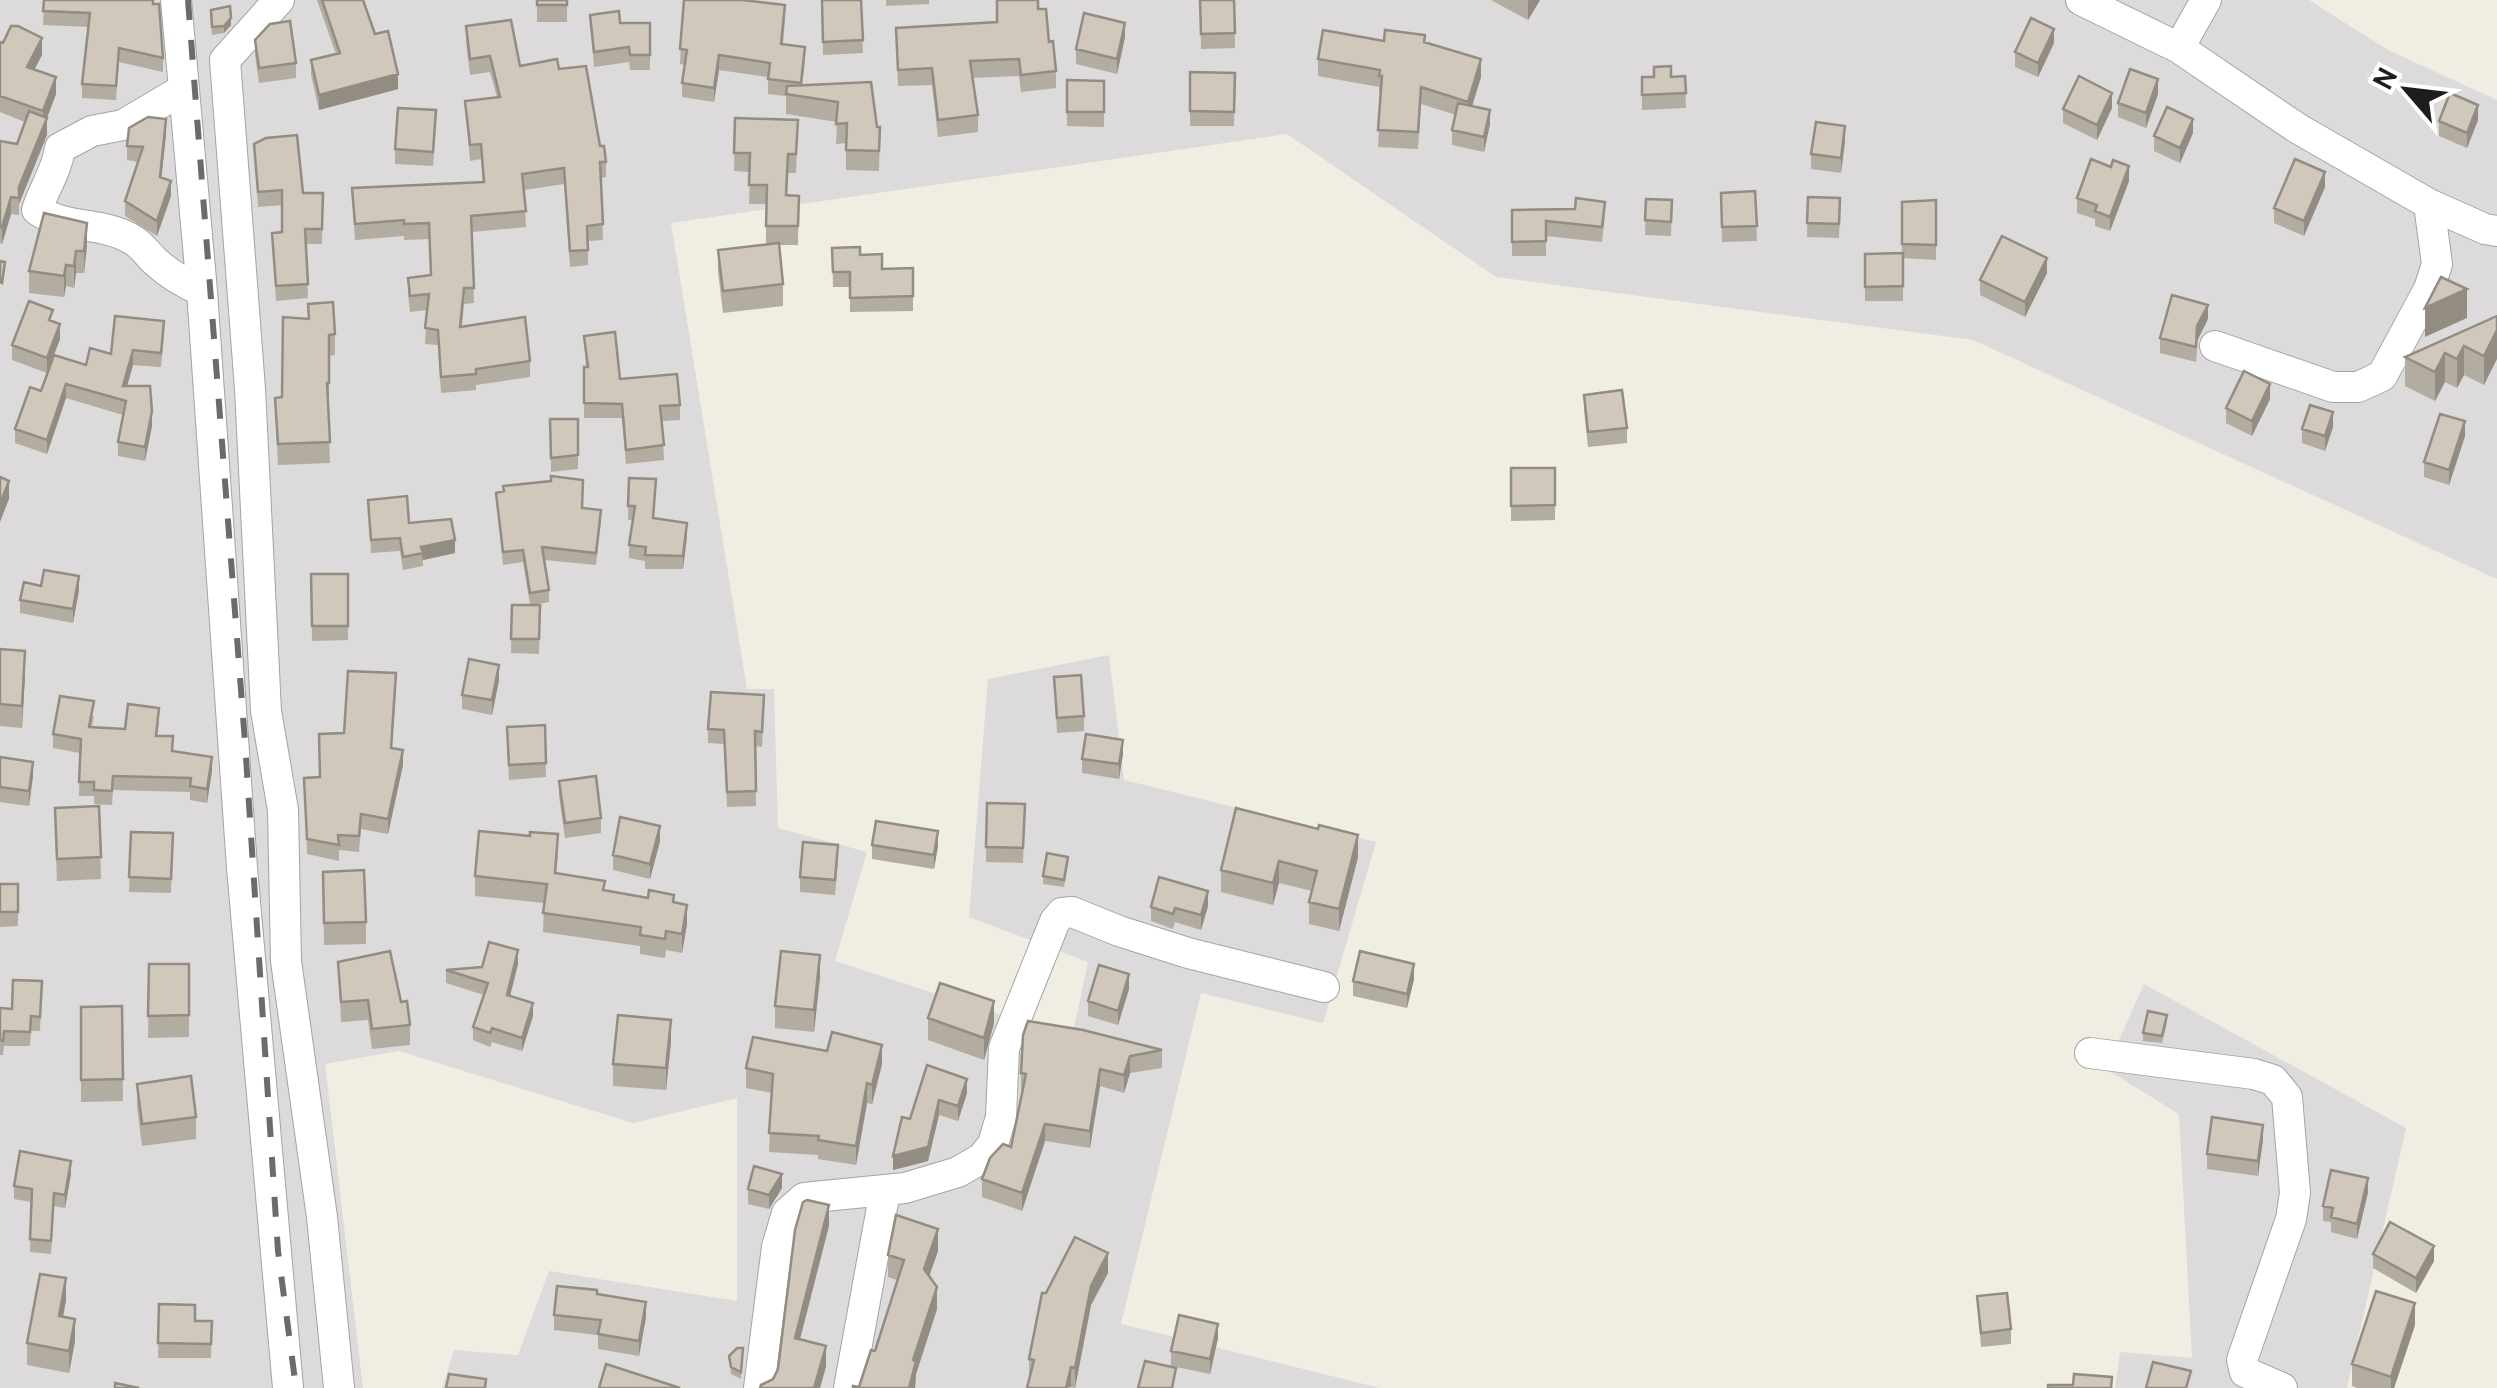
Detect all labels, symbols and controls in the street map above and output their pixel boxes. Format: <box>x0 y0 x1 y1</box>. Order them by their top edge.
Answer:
north arrow <box>2357 40 2457 140</box>
text: N <box>2365 62 2405 95</box>

